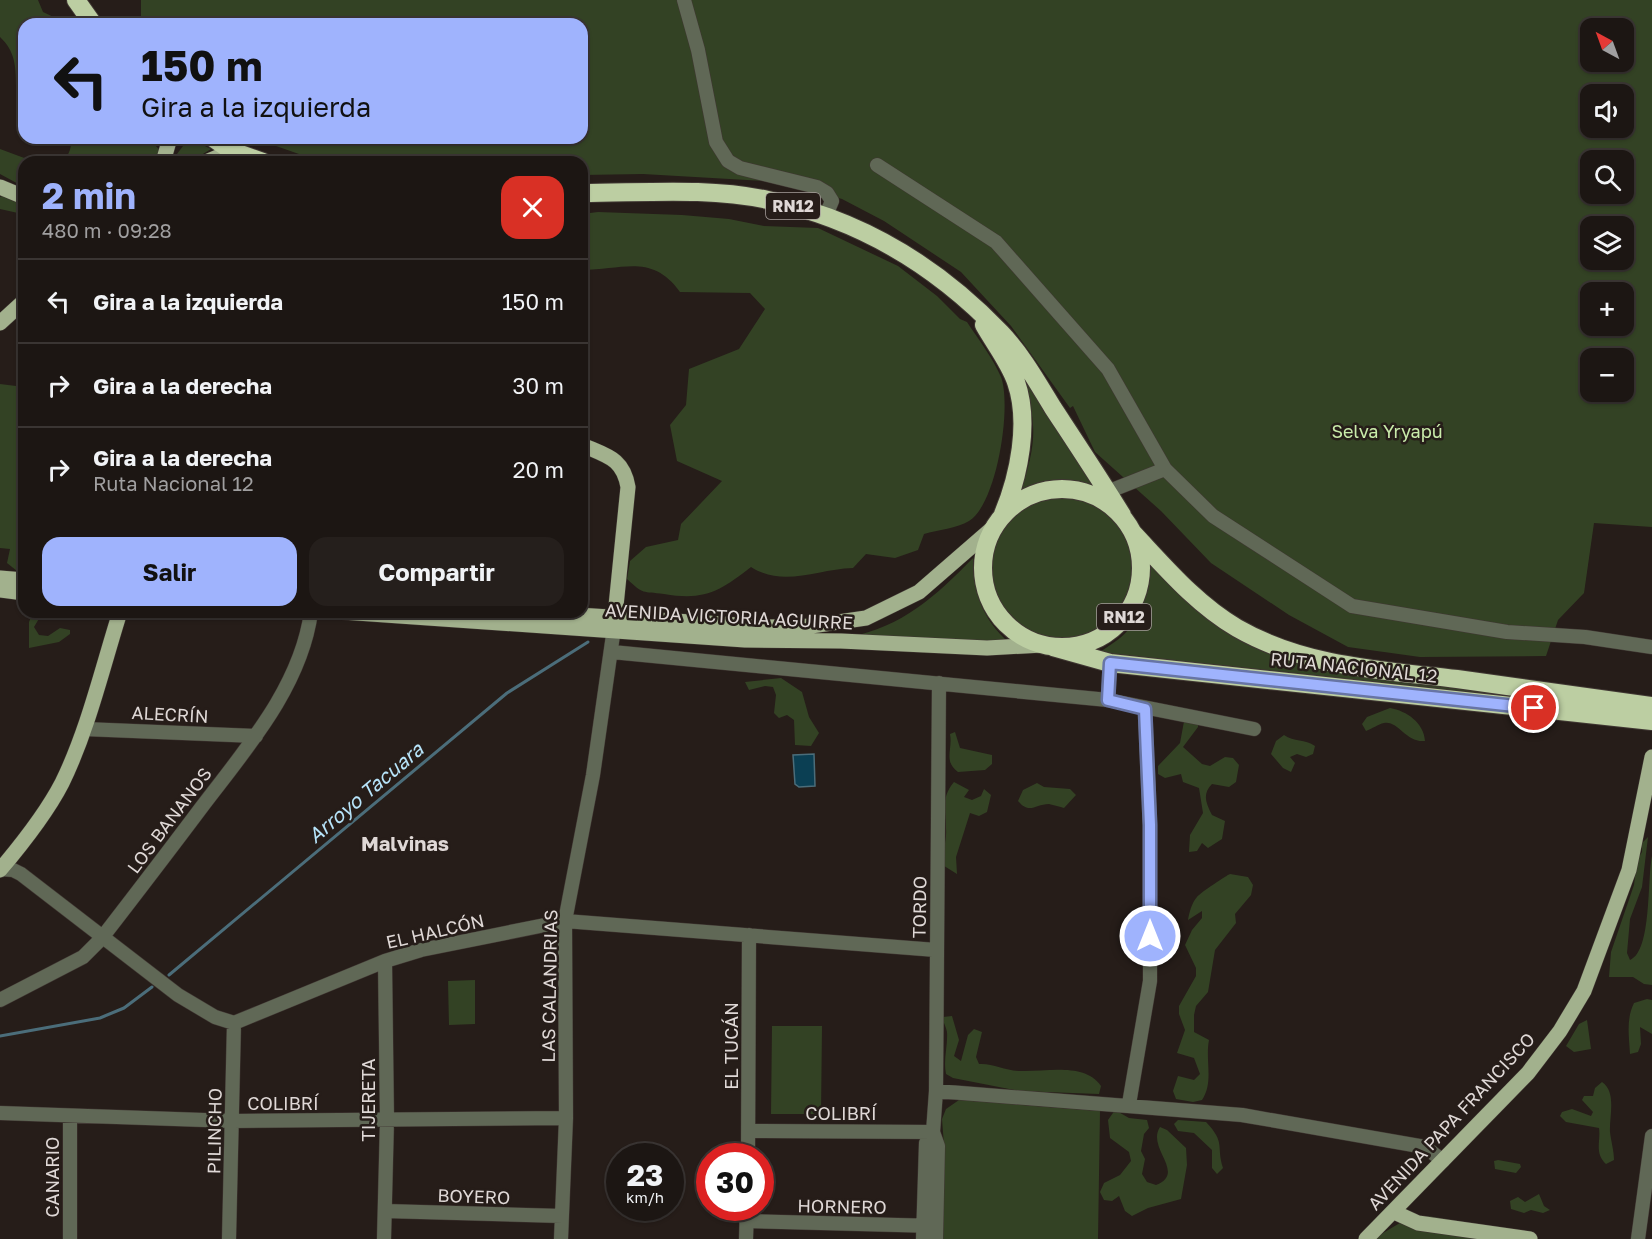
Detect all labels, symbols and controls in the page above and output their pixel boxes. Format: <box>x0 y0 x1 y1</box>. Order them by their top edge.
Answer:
north arrow <box>1580 18 1634 72</box>
map controls <box>1580 18 1634 402</box>
text: 150 m <box>141 40 263 90</box>
icon: left <box>42 42 120 120</box>
button: sound <box>1580 84 1634 138</box>
text: Gira a la izquierda <box>141 91 371 123</box>
button: search <box>1580 150 1634 204</box>
text: 2 min <box>42 174 136 217</box>
button: close <box>501 176 564 239</box>
road number: RN12 <box>766 193 820 219</box>
button: layers <box>1580 216 1634 270</box>
text: 480 m · 09:28 <box>42 218 172 242</box>
button: + <box>1580 282 1634 336</box>
icon: left <box>42 285 75 318</box>
text: Gira a la izquierda <box>93 288 283 315</box>
text: 150 m <box>502 288 564 315</box>
button: − <box>1580 348 1634 402</box>
icon: right <box>42 369 75 402</box>
text: Gira a la derecha <box>93 372 272 399</box>
text: 30 m <box>513 372 564 399</box>
park label: Selva Yryapú <box>1331 420 1443 442</box>
text: Gira a la derecha <box>93 444 272 471</box>
icon: right <box>42 453 75 486</box>
text: 20 m <box>513 456 564 483</box>
text: Ruta Nacional 12 <box>93 471 254 495</box>
button: Salir <box>42 537 297 606</box>
button: Compartir <box>309 537 564 606</box>
street label: AVENIDA VICTORIA AGUIRRE <box>604 599 854 633</box>
road number: RN12 <box>1097 604 1151 630</box>
street label: RUTA NACIONAL 12 <box>1269 647 1439 687</box>
pin <box>1508 682 1559 733</box>
icon: arrive <box>1517 691 1550 724</box>
street label: ALECRÍN <box>131 701 209 727</box>
water label: Arroyo Tacuara <box>302 736 429 848</box>
street label: LOS BANANOS <box>122 763 216 877</box>
district label: Malvinas <box>361 831 449 855</box>
street label: TORDO <box>907 876 931 938</box>
position arrow <box>1118 904 1182 968</box>
street label: EL HALCÓN <box>384 909 486 953</box>
street label: LAS CALANDRIAS <box>537 909 561 1063</box>
street label: EL TUCÁN <box>720 1002 742 1090</box>
street label: AVENIDA PAPA FRANCISCO <box>1363 1028 1539 1214</box>
street label: TIJERETA <box>357 1059 379 1141</box>
street label: PILINCHO <box>202 1088 226 1174</box>
street label: COLIBRÍ <box>247 1092 320 1114</box>
street label: COLIBRÍ <box>805 1102 878 1124</box>
street label: CANARIO <box>41 1137 63 1217</box>
speed limit sign: 30 <box>696 1143 774 1221</box>
text: 23 <box>627 1157 663 1193</box>
street label: BOYERO <box>437 1184 511 1208</box>
text: km/h <box>626 1188 664 1206</box>
street label: HORNERO <box>797 1194 887 1218</box>

